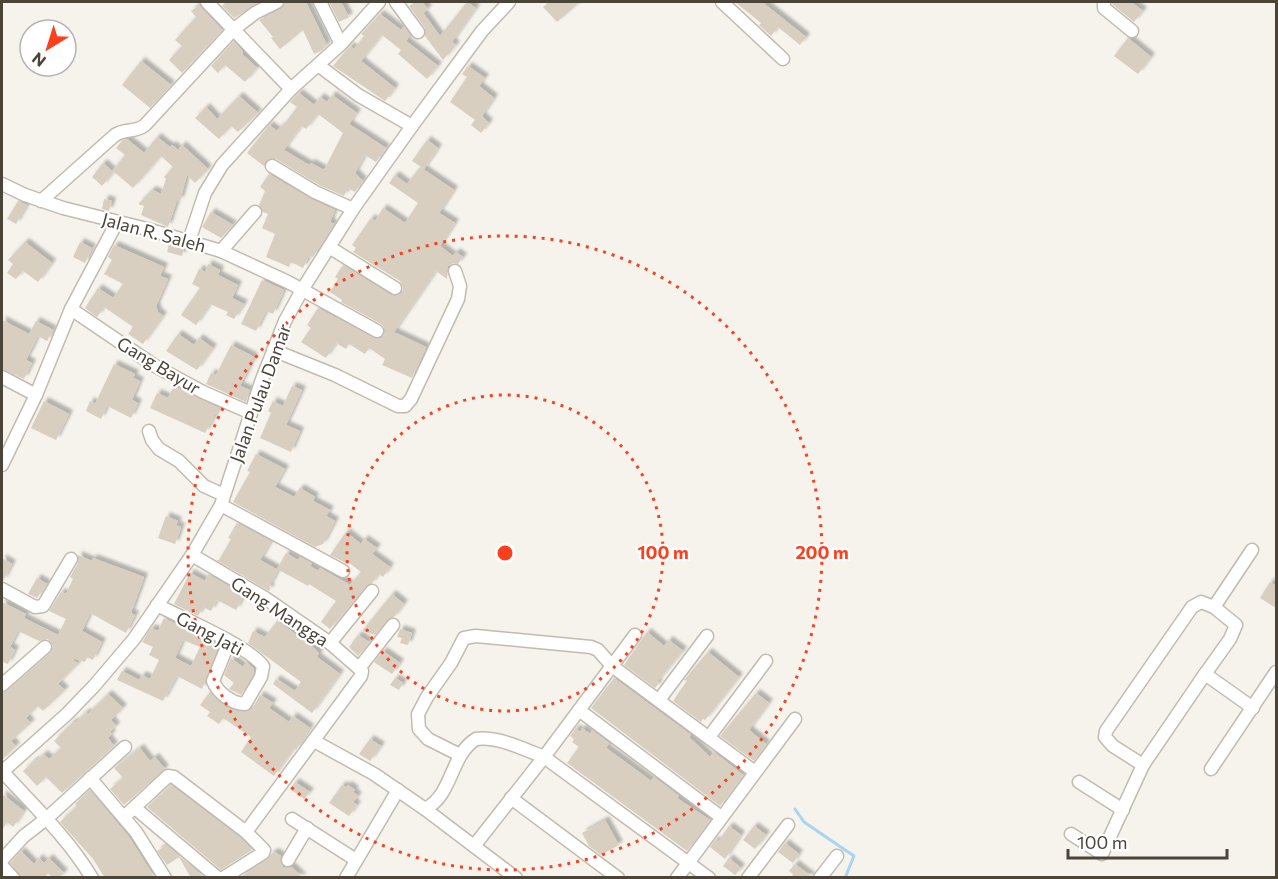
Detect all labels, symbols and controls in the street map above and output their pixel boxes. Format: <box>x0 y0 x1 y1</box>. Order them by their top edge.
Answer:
north arrow <box>18 18 78 78</box>
text: N <box>28 49 49 71</box>
street label: Jalan R. Saleh <box>100 208 208 256</box>
street label: Jalan Pulau Damar <box>225 321 295 465</box>
street label: Gang Bayur <box>113 331 205 399</box>
text: 100 m <box>637 541 689 563</box>
text: 200 m <box>795 541 849 563</box>
centre of rings <box>495 543 515 563</box>
street label: Gang Mangga <box>227 571 333 651</box>
street label: Gang Jati <box>173 606 247 660</box>
scale bar <box>1068 822 1227 860</box>
text: 100 m <box>1077 831 1127 853</box>

